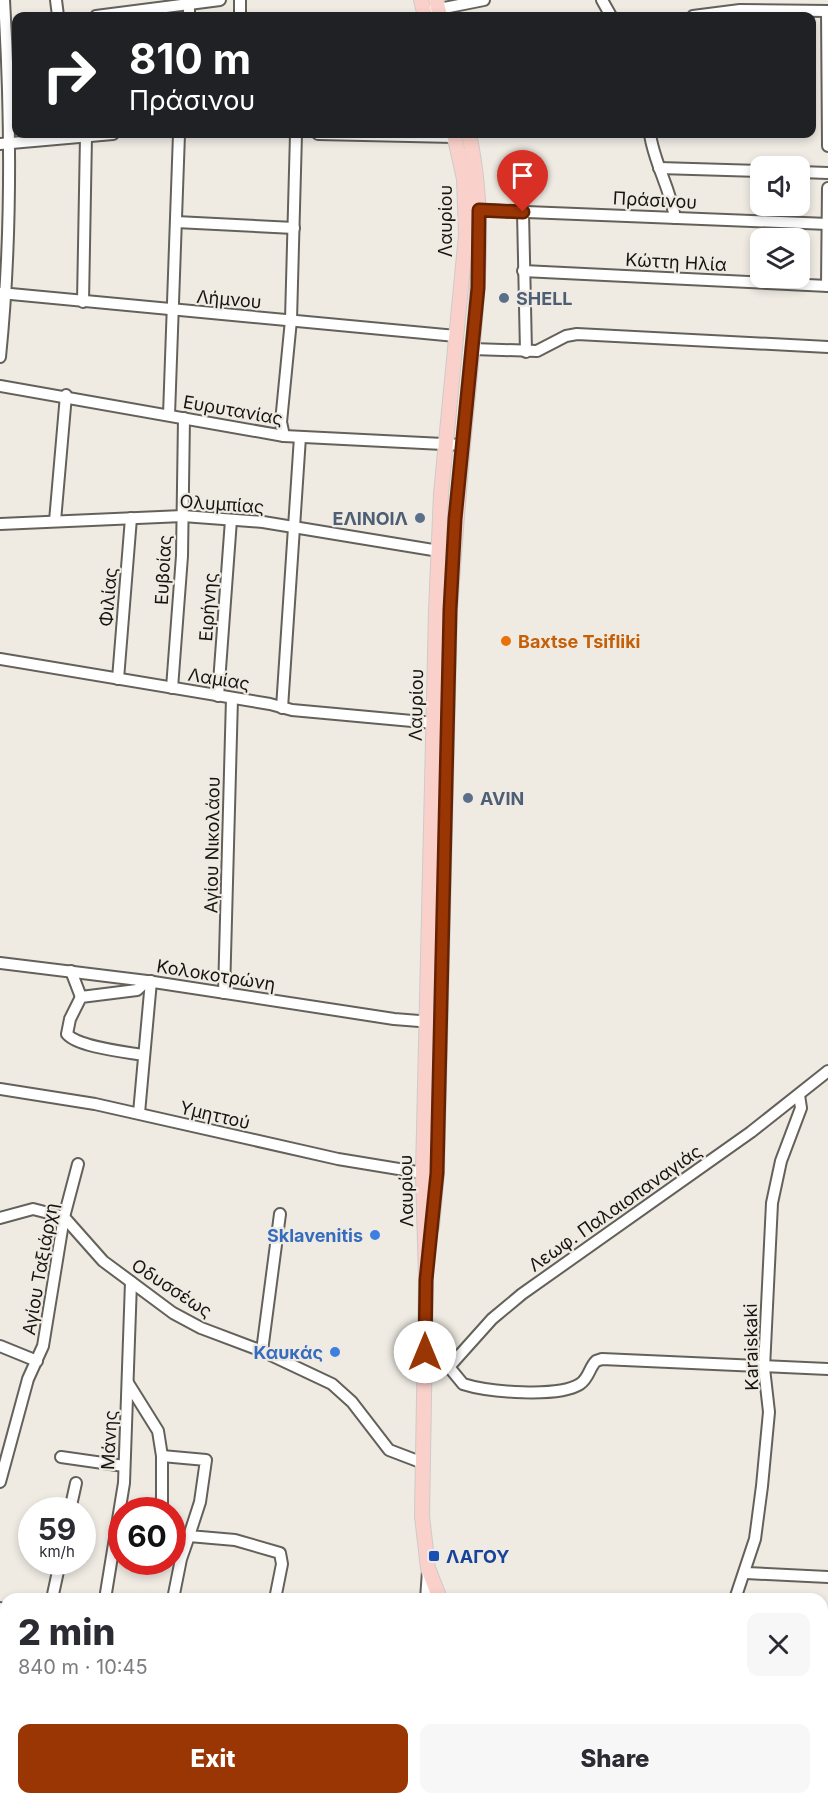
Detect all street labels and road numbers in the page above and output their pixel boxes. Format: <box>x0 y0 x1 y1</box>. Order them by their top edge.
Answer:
street label: Λαυρίου <box>435 185 456 257</box>
street label: Πράσινου <box>612 187 698 213</box>
street label: Κώττη Ηλία <box>625 249 727 275</box>
street label: Λήμνου <box>196 286 262 312</box>
street label: Ευρυτανίας <box>181 391 285 429</box>
street label: Ολυμπίας <box>179 491 265 517</box>
street label: Ευβοίας <box>151 534 175 606</box>
street label: Φιλίας <box>95 566 121 628</box>
street label: Ειρήνης <box>195 572 221 642</box>
street label: Λαμίας <box>187 664 251 694</box>
street label: Λαυρίου <box>405 669 427 741</box>
street label: Αγίου Νικολάου <box>200 776 224 914</box>
street label: Κολοκοτρώνη <box>155 955 277 995</box>
street label: Υμηττού <box>178 1097 252 1133</box>
street label: Λεωφ. Παλαιοπαναγιάς <box>524 1140 706 1276</box>
street label: Λαυρίου <box>395 1155 417 1227</box>
street label: Αγίου Ταξιάρχη <box>18 1201 62 1337</box>
street label: Οδυσσέως <box>128 1254 216 1322</box>
street label: Karaiskaki <box>740 1303 762 1391</box>
street label: Μάνης <box>97 1410 121 1470</box>

